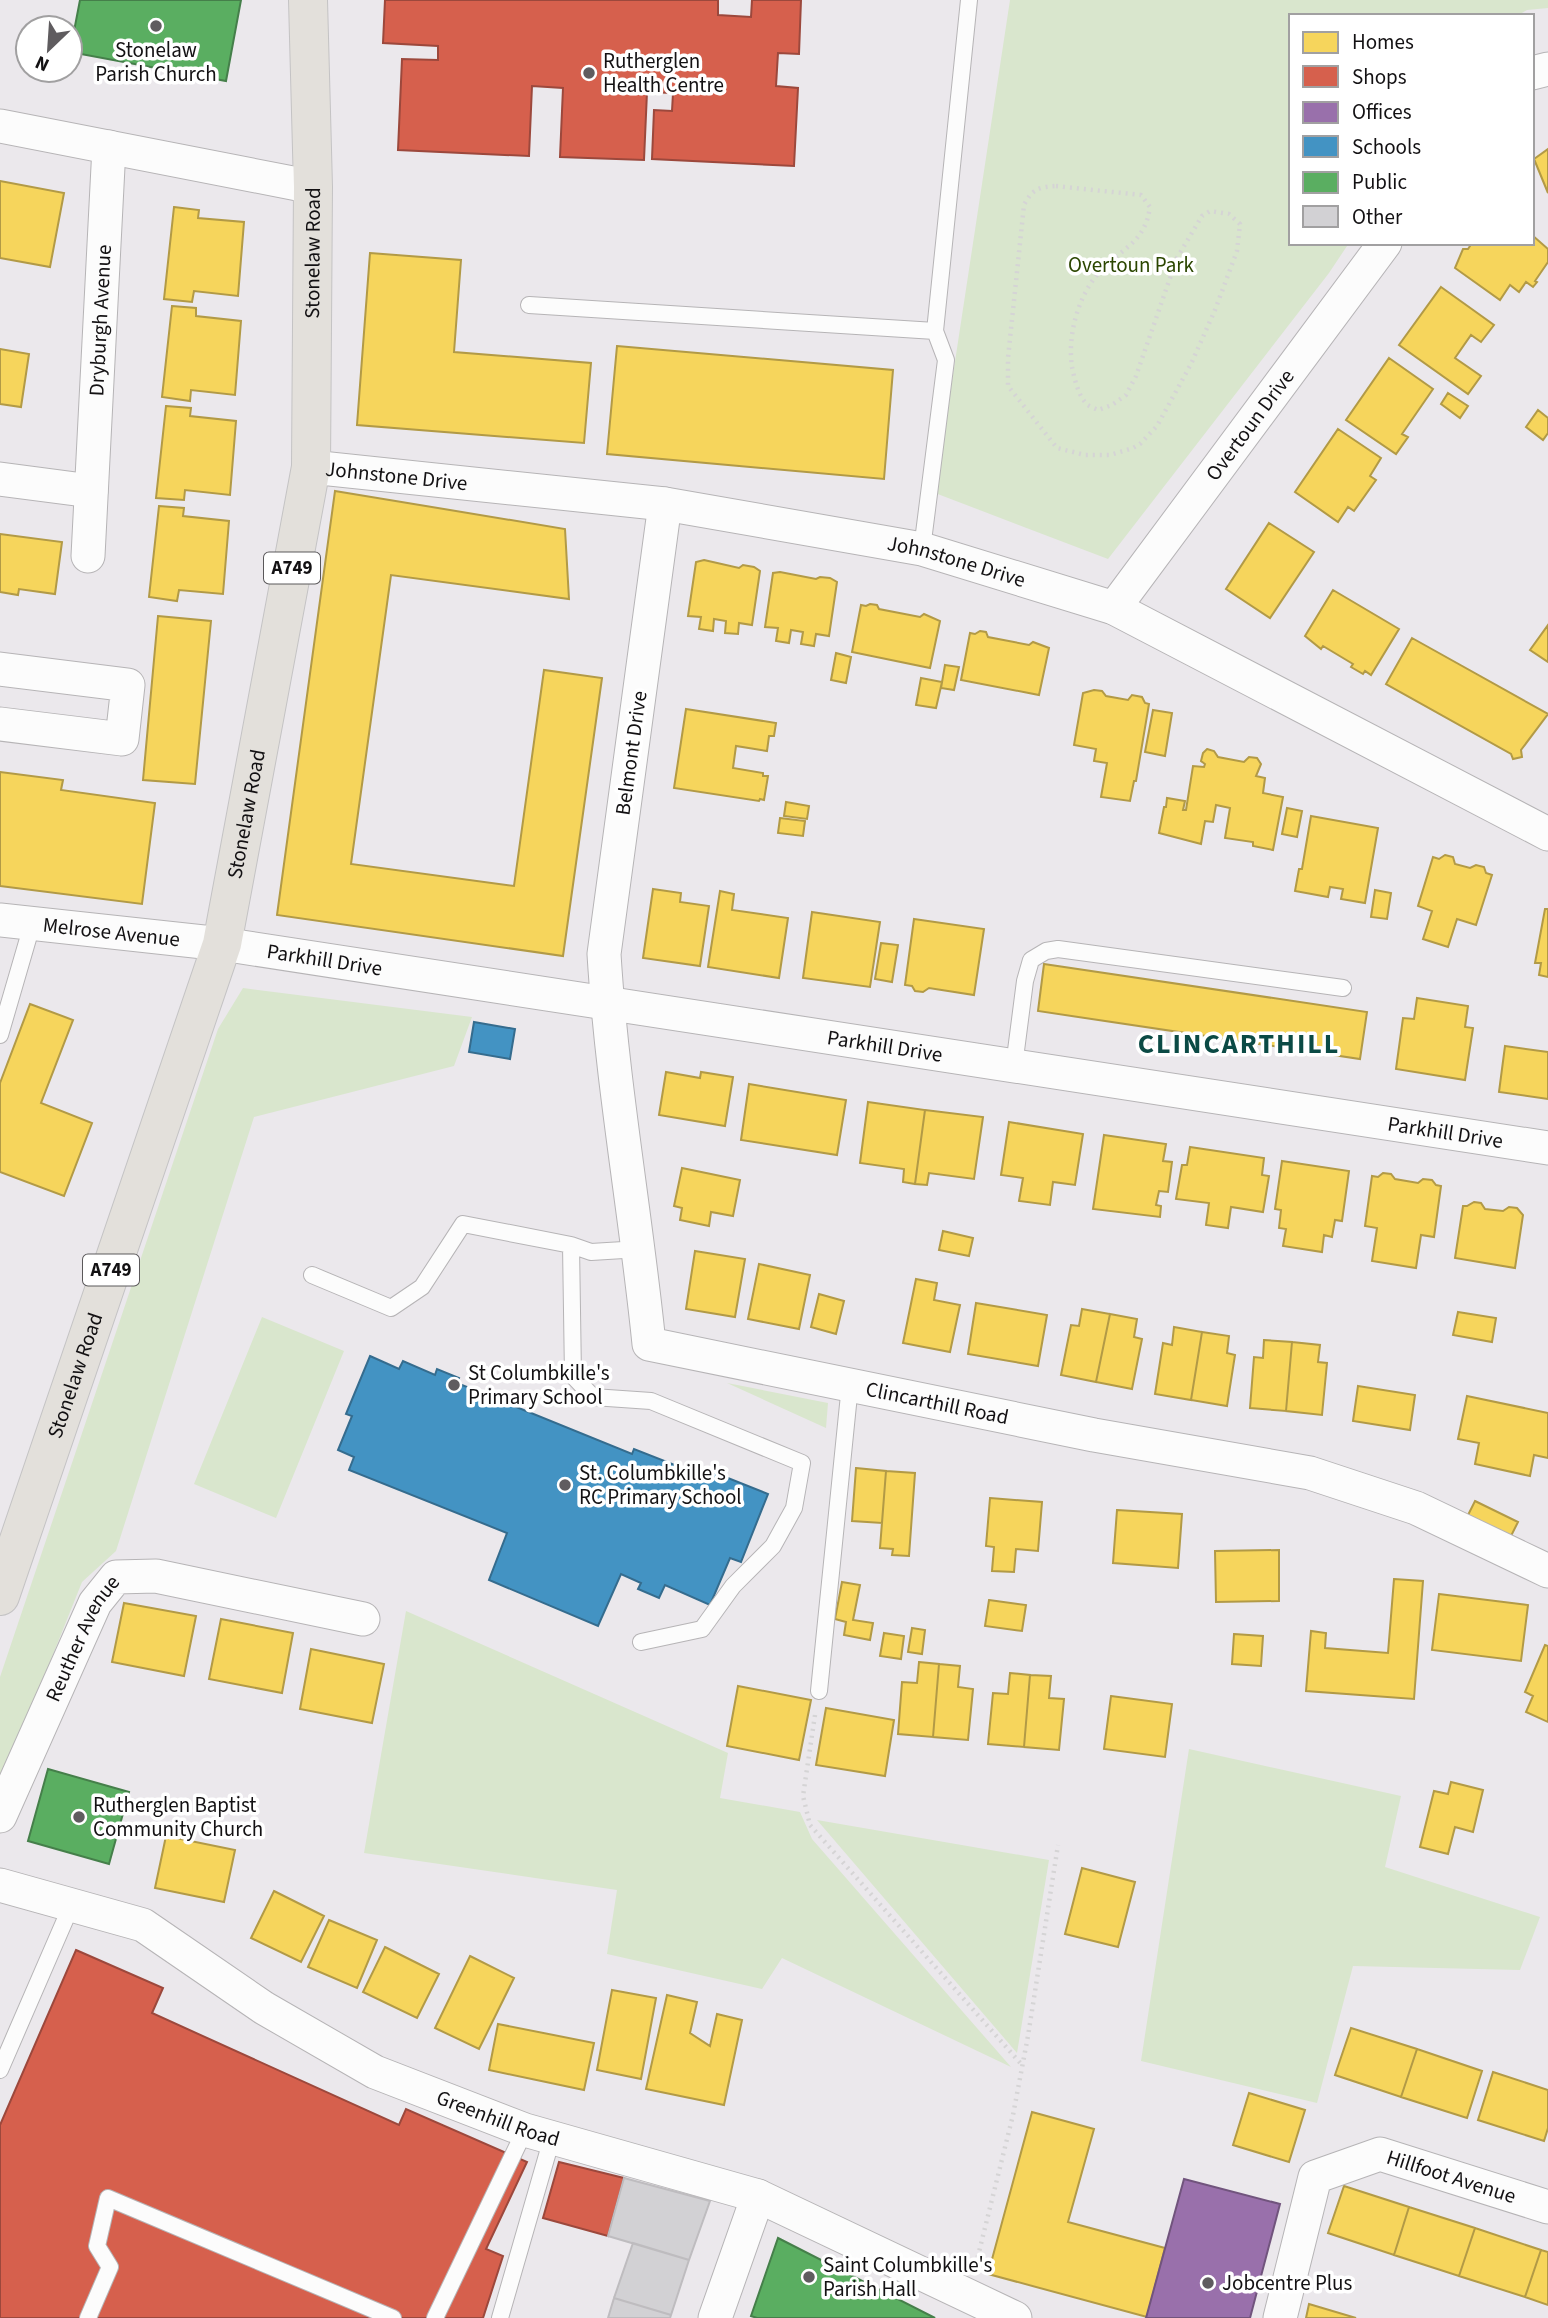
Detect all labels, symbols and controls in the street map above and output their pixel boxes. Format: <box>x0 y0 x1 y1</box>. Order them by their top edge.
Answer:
north arrow <box>14 14 84 84</box>
legend <box>1289 14 1534 245</box>
marker: Stonelaw Parish Church <box>148 18 164 34</box>
text: Homes <box>1352 27 1414 57</box>
place label: Stonelaw Parish Church <box>95 35 217 89</box>
place label: Rutherglen Health Centre <box>603 46 724 100</box>
text: N <box>31 48 54 78</box>
text: Shops <box>1352 62 1407 92</box>
marker: Rutherglen Health Centre <box>581 65 597 81</box>
text: Offices <box>1352 97 1412 127</box>
text: Schools <box>1352 132 1421 162</box>
text: Public <box>1352 167 1407 197</box>
street label: Stonelaw Road <box>297 187 328 319</box>
text: Other <box>1352 202 1403 232</box>
street label: Dryburgh Avenue <box>81 244 119 397</box>
park label: Overtoun Park <box>1068 250 1195 280</box>
street label: Overtoun Drive <box>1198 363 1301 487</box>
street label: Johnstone Drive <box>324 454 469 498</box>
street label: Johnstone Drive <box>885 528 1029 595</box>
road number: A749 <box>264 552 320 583</box>
street label: Belmont Drive <box>607 689 655 817</box>
street label: Stonelaw Road <box>219 747 273 881</box>
street label: Melrose Avenue <box>41 910 181 954</box>
street label: Parkhill Drive <box>265 936 384 983</box>
street label: Parkhill Drive <box>825 1022 945 1070</box>
district label: CLINCARTHILL <box>1138 1024 1340 1064</box>
street label: Parkhill Drive <box>1386 1109 1505 1156</box>
road number: A749 <box>83 1254 139 1286</box>
street label: Stonelaw Road <box>40 1308 110 1442</box>
place label: St Columbkille's Primary School <box>468 1358 610 1412</box>
street label: Clincarthill Road <box>863 1374 1011 1432</box>
marker: St Columbkille's Primary School <box>446 1377 462 1393</box>
place label: St. Columbkille's RC Primary School <box>579 1458 742 1512</box>
marker: St. Columbkille's RC Primary School <box>557 1477 573 1493</box>
street label: Reuther Avenue <box>38 1569 127 1707</box>
place label: Rutherglen Baptist Community Church <box>93 1790 263 1844</box>
marker: Rutherglen Baptist Community Church <box>71 1809 87 1825</box>
street label: Greenhill Road <box>432 2082 563 2154</box>
street label: Hillfoot Avenue <box>1383 2142 1520 2211</box>
place label: Saint Columbkille's Parish Hall <box>823 2250 992 2304</box>
place label: Jobcentre Plus <box>1222 2268 1353 2298</box>
marker: Saint Columbkille's Parish Hall <box>801 2269 817 2285</box>
marker: Jobcentre Plus <box>1200 2275 1216 2291</box>

